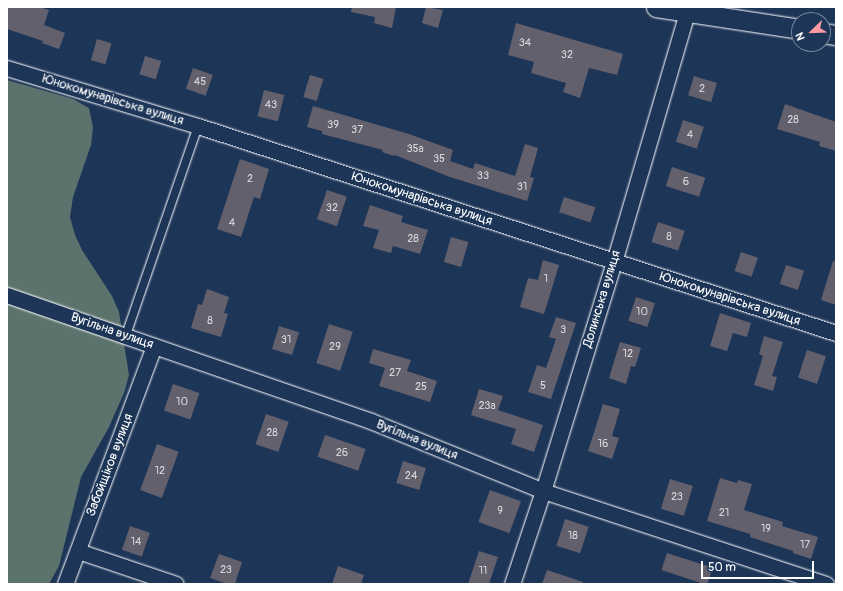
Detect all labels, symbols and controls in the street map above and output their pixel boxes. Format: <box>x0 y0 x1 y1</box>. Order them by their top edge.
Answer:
north arrow <box>791 12 831 52</box>
text: N <box>793 31 808 42</box>
house number: 34 <box>519 36 531 50</box>
house number: 32 <box>561 48 573 62</box>
street label: Юнокомунарівська вулиця <box>41 71 185 129</box>
house number: 45 <box>194 75 206 89</box>
house number: 2 <box>699 82 705 96</box>
house number: 43 <box>265 98 277 112</box>
house number: 28 <box>787 113 799 127</box>
house number: 39 <box>327 118 339 132</box>
house number: 37 <box>351 123 363 137</box>
house number: 4 <box>687 128 693 142</box>
house number: 35а <box>406 142 424 156</box>
house number: 35 <box>433 152 445 166</box>
street label: Юнокомунарівська вулиця <box>350 169 494 229</box>
house number: 33 <box>477 169 489 183</box>
house number: 2 <box>247 172 253 186</box>
house number: 6 <box>683 175 689 189</box>
house number: 31 <box>517 180 527 194</box>
house number: 32 <box>326 201 338 215</box>
house number: 4 <box>229 216 235 230</box>
house number: 8 <box>666 230 672 244</box>
house number: 28 <box>407 232 419 246</box>
street label: Долинська вулиця <box>580 248 624 350</box>
street label: Юнокомунарівська вулиця <box>658 269 802 329</box>
house number: 1 <box>544 272 548 286</box>
house number: 10 <box>636 305 648 319</box>
street label: Вугільна вулиця <box>68 310 156 352</box>
house number: 8 <box>207 314 213 328</box>
house number: 3 <box>560 323 566 337</box>
house number: 31 <box>281 333 291 347</box>
house number: 29 <box>329 340 341 354</box>
house number: 12 <box>623 347 633 361</box>
house number: 27 <box>389 366 401 380</box>
house number: 5 <box>540 379 546 393</box>
house number: 25 <box>415 380 427 394</box>
house number: 10 <box>176 395 188 409</box>
house number: 23а <box>478 399 496 413</box>
street label: Забойщiков вулиця <box>83 411 137 519</box>
street label: Вугільна вулиця <box>374 417 460 463</box>
house number: 28 <box>266 426 278 440</box>
house number: 16 <box>598 437 608 451</box>
house number: 26 <box>336 446 348 460</box>
house number: 12 <box>155 464 165 478</box>
house number: 24 <box>405 469 417 483</box>
house number: 23 <box>671 490 683 504</box>
house number: 9 <box>497 504 503 518</box>
house number: 21 <box>719 506 729 520</box>
house number: 19 <box>761 522 771 536</box>
house number: 18 <box>568 529 578 543</box>
house number: 14 <box>131 535 141 549</box>
house number: 17 <box>800 538 810 552</box>
scale bar <box>703 553 816 579</box>
text: 50 m <box>708 560 736 575</box>
house number: 23 <box>220 563 232 577</box>
house number: 11 <box>479 564 487 578</box>

